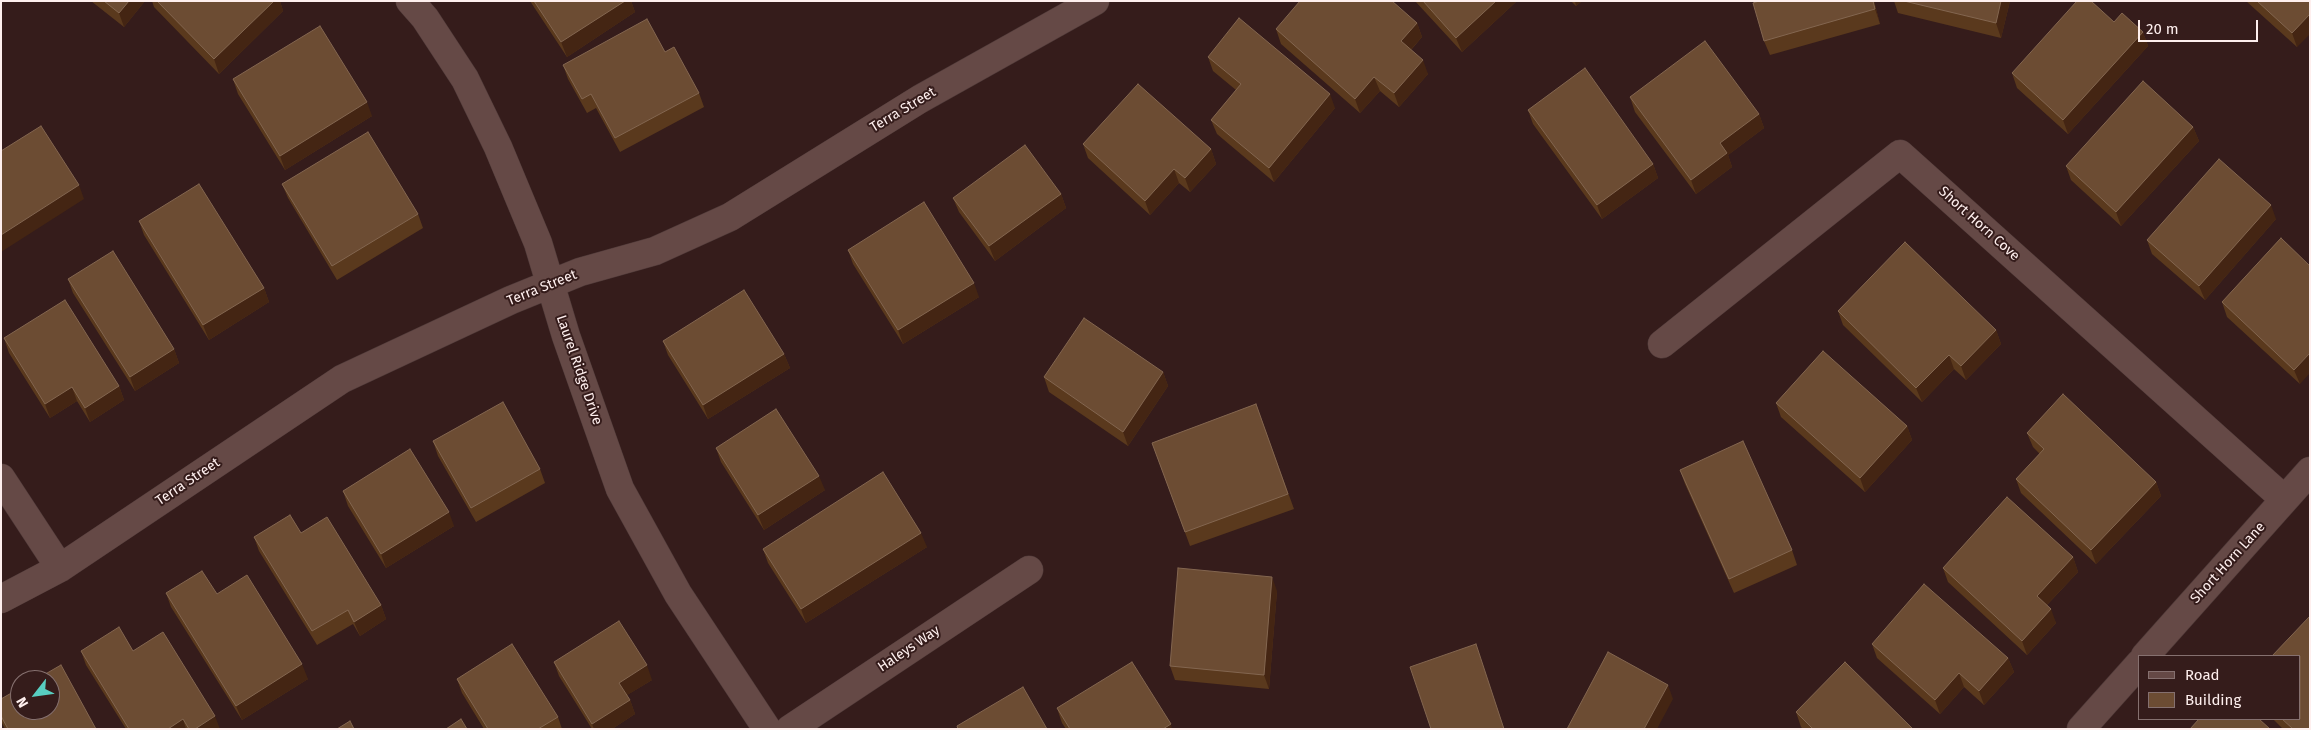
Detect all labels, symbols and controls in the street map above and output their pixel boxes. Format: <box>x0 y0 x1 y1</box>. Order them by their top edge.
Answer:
scale bar <box>2141 10 2261 42</box>
text: 20 m <box>2146 20 2179 38</box>
street label: Terra Street <box>867 84 939 136</box>
street label: Short Horn Cove <box>1935 183 2023 265</box>
street label: Terra Street <box>505 266 579 310</box>
street label: Laurel Ridge Drive <box>552 313 606 427</box>
street label: Terra Street <box>153 454 223 510</box>
street label: Short Horn Lane <box>2187 519 2269 607</box>
street label: Haleys Way <box>875 622 943 676</box>
legend <box>2138 655 2301 720</box>
text: Road <box>2185 666 2220 684</box>
north arrow <box>10 670 60 720</box>
text: Building <box>2185 691 2241 709</box>
text: N <box>13 694 32 711</box>

